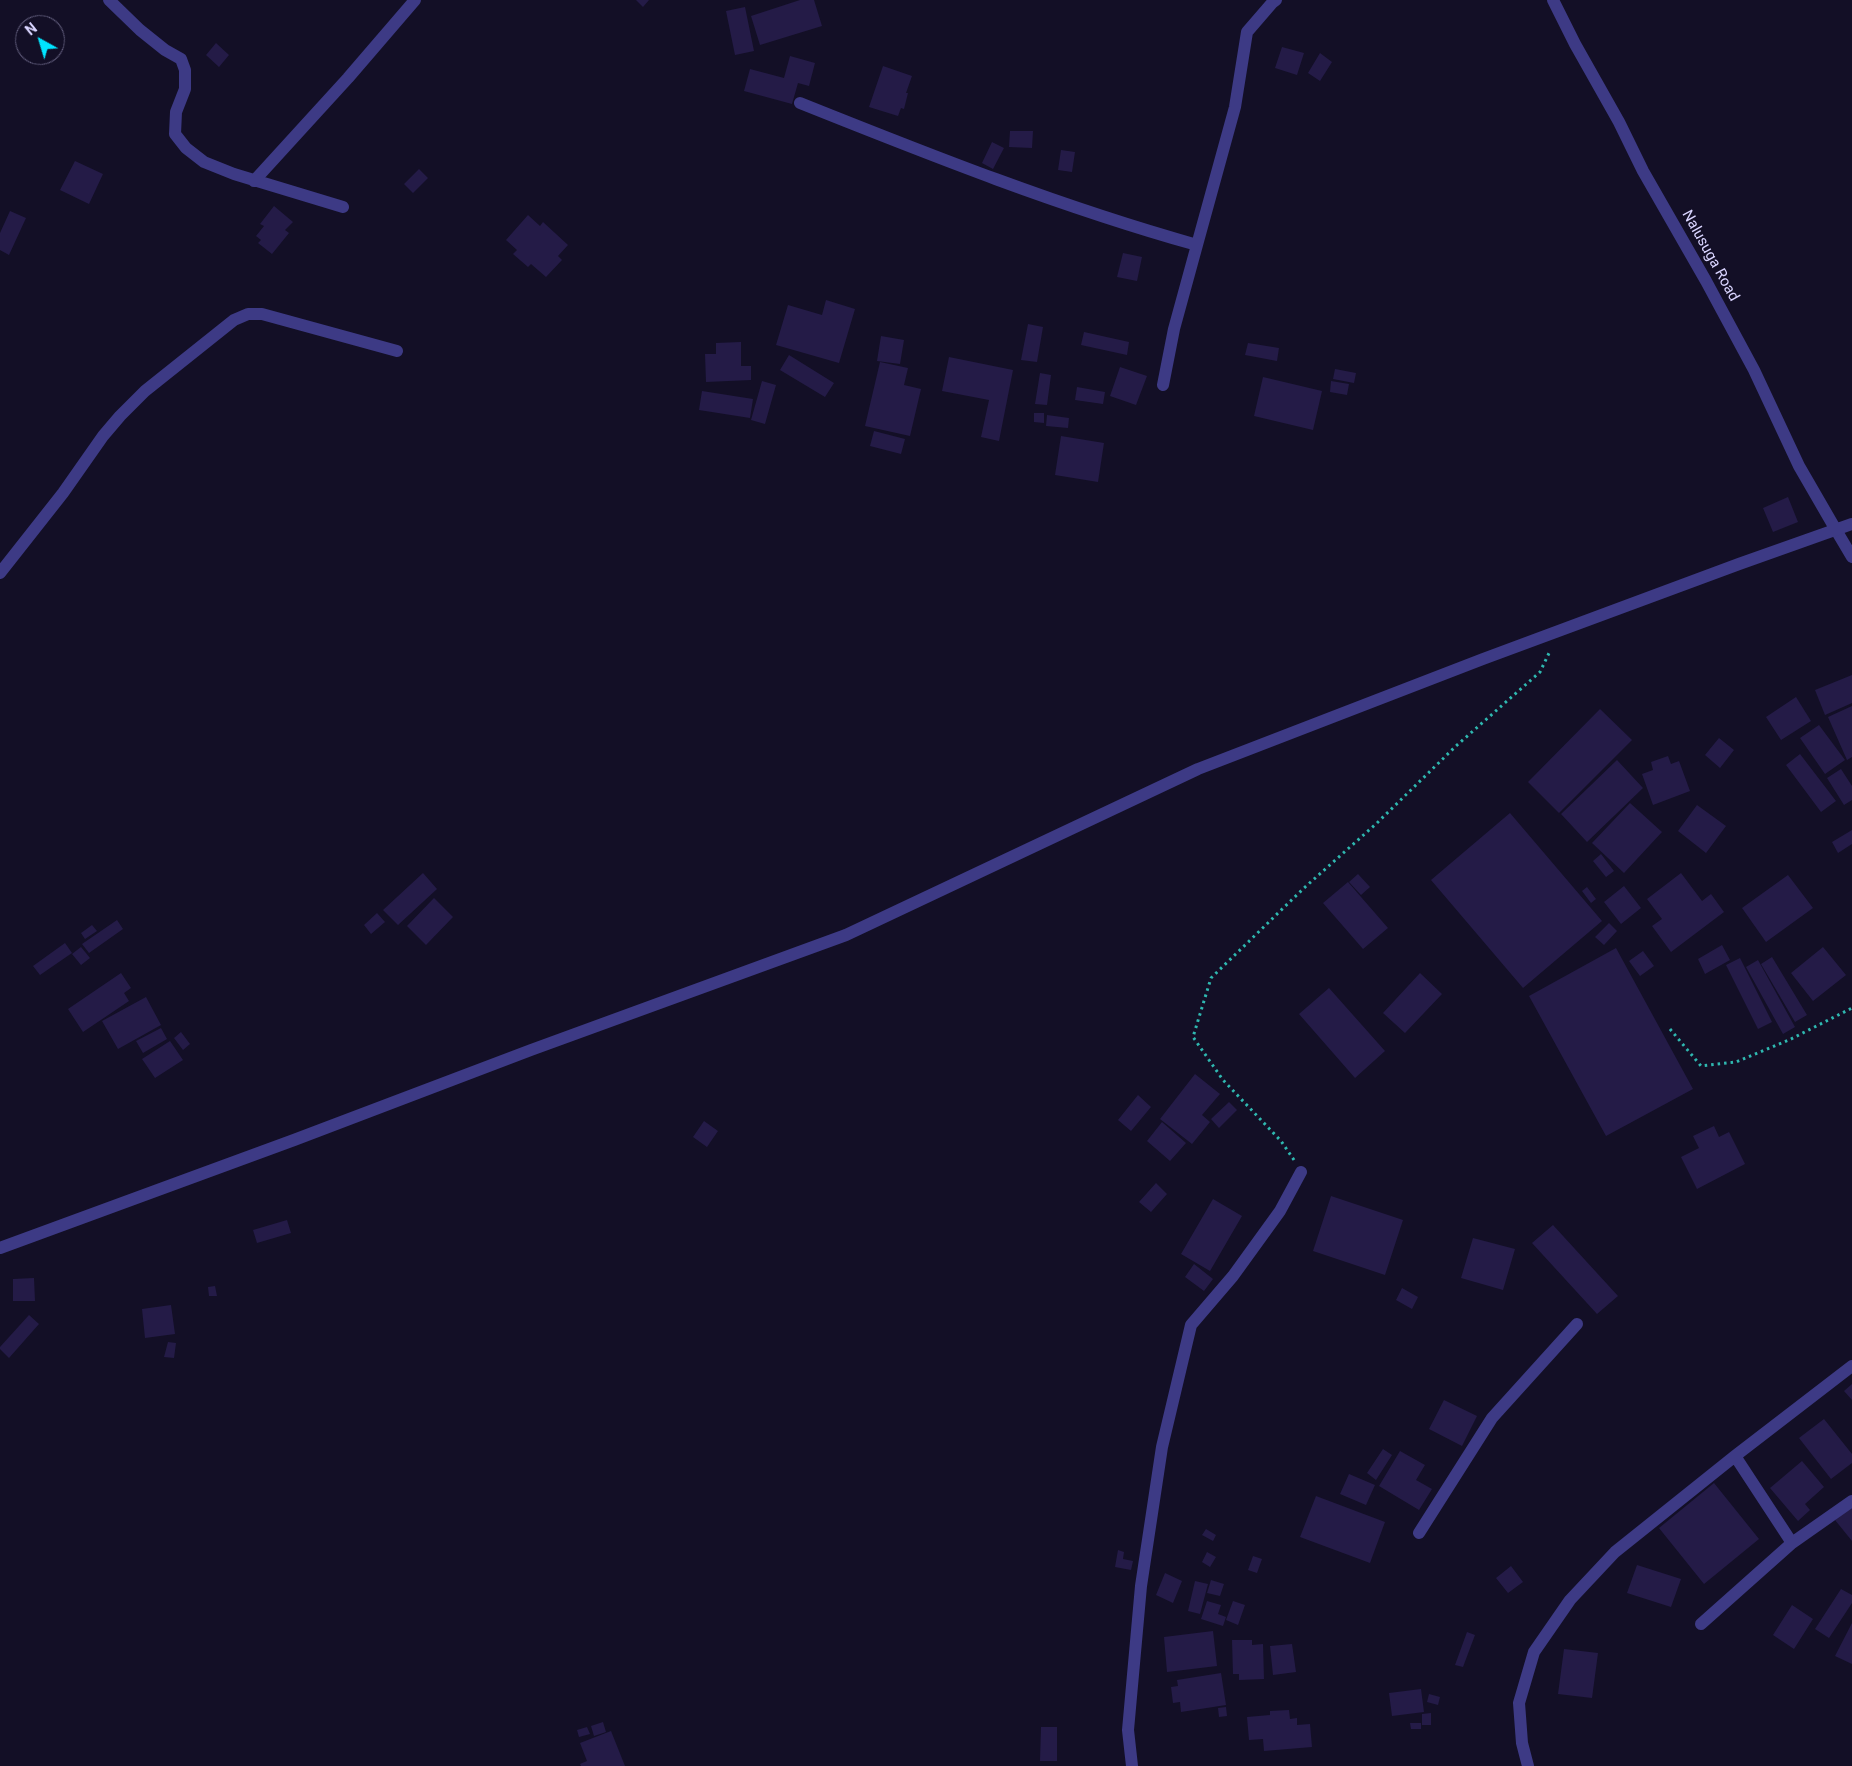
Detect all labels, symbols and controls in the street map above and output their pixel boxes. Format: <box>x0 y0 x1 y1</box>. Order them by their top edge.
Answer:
north arrow <box>15 15 65 65</box>
text: N <box>22 20 40 38</box>
street label: Nalusuga Road <box>1678 207 1742 305</box>

